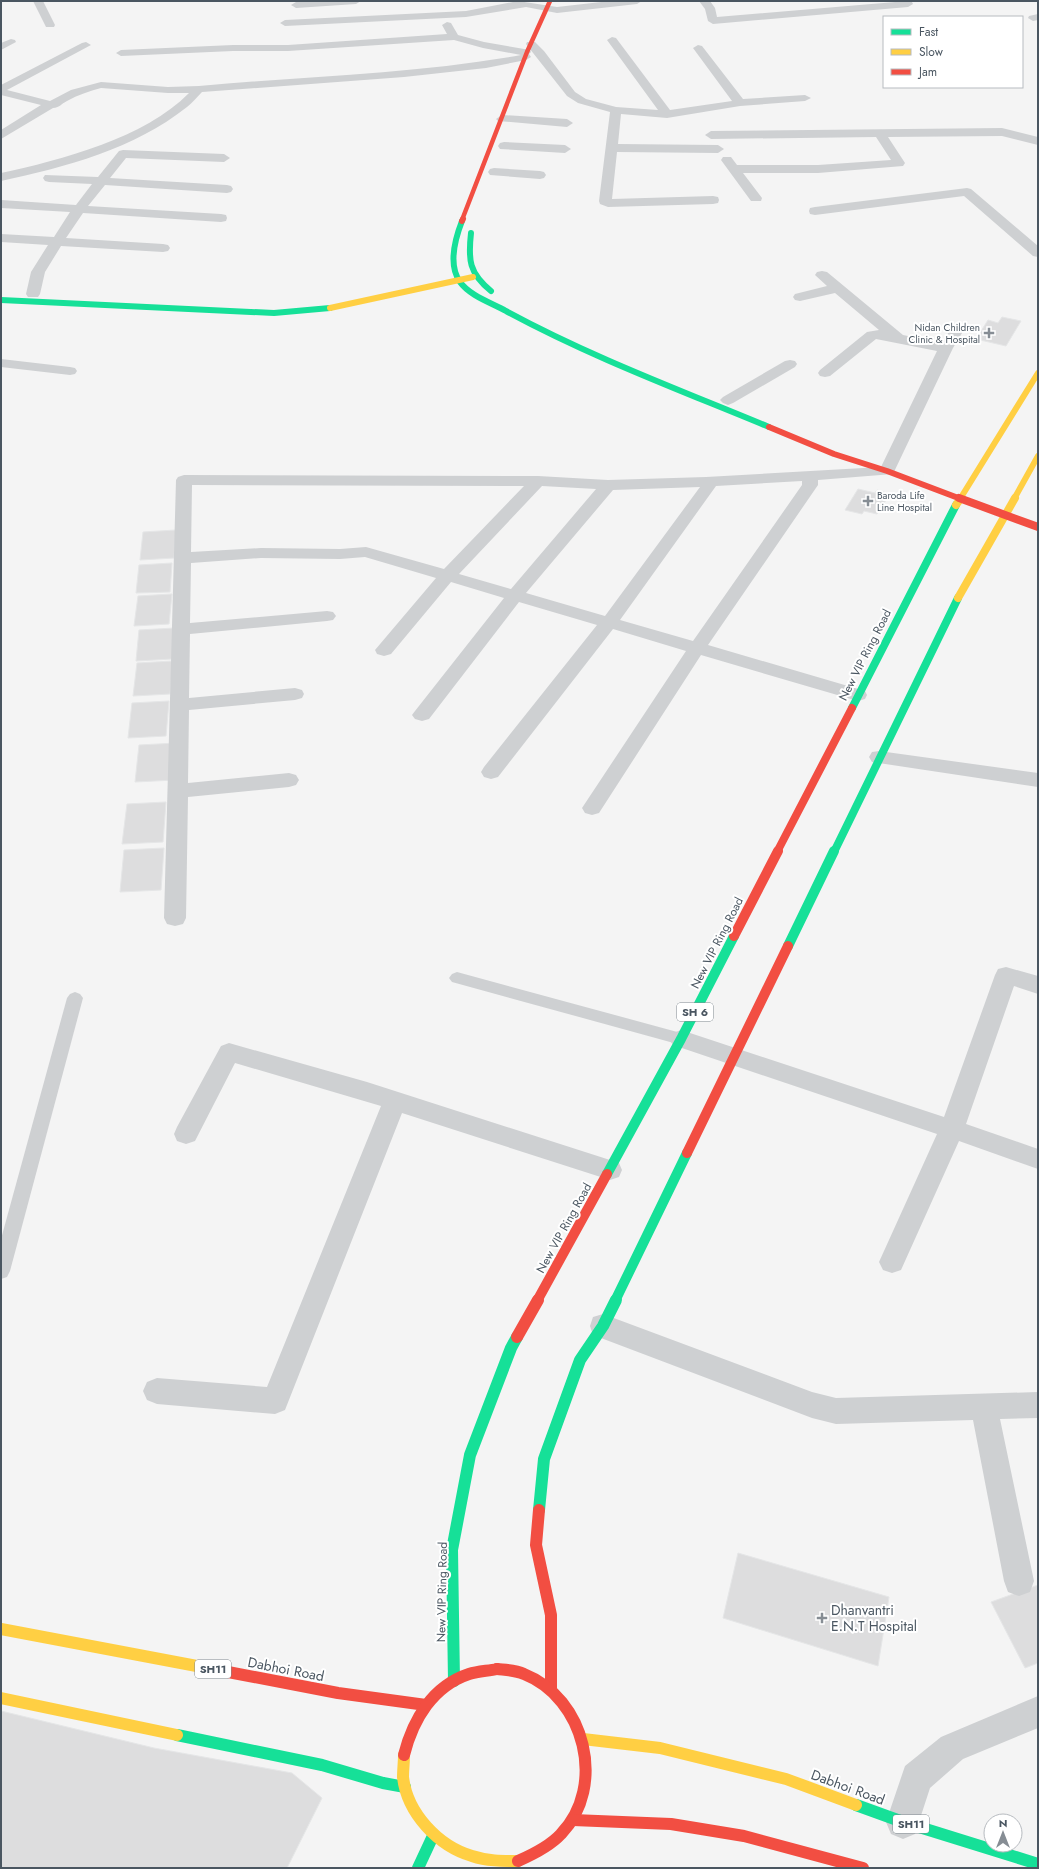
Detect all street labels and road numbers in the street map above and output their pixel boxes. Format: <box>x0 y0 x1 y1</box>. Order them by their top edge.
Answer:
street label: New VIP Ring Road <box>834 606 896 704</box>
street label: New VIP Ring Road <box>686 894 748 992</box>
road number: SH 6 <box>677 1003 713 1021</box>
street label: New VIP Ring Road <box>532 1180 596 1276</box>
street label: New VIP Ring Road <box>432 1542 452 1642</box>
street label: Dabhoi Road <box>246 1652 326 1686</box>
road number: SH11 <box>195 1660 231 1678</box>
street label: Dabhoi Road <box>808 1764 888 1810</box>
road number: SH11 <box>893 1815 929 1833</box>

